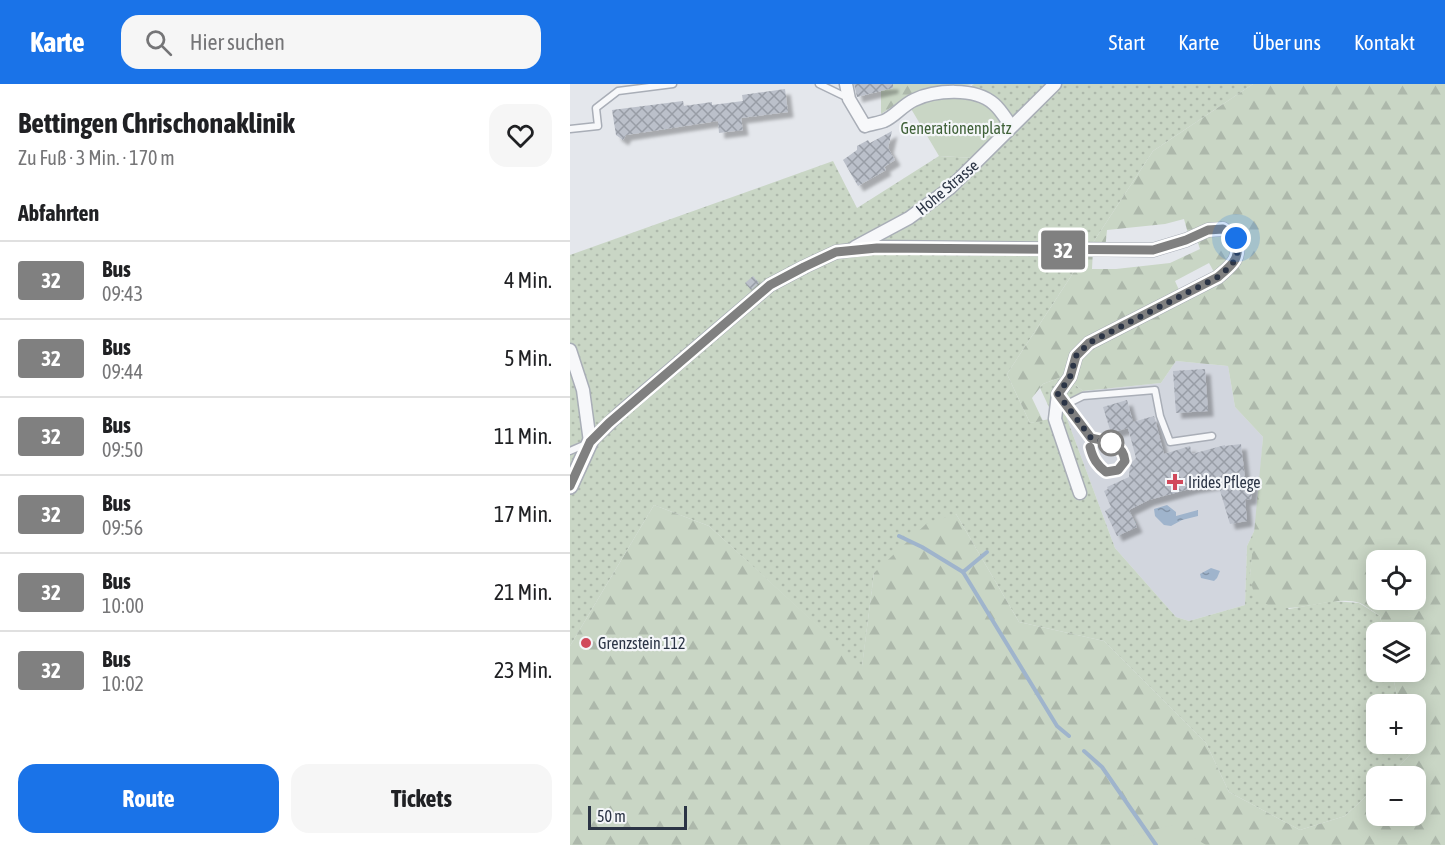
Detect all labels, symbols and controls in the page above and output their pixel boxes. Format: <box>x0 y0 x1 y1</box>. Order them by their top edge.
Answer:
search box <box>121 15 541 69</box>
text: Karte <box>30 26 85 58</box>
icon: search <box>142 26 175 59</box>
text: Hier suchen <box>190 29 285 55</box>
text: Start <box>1109 30 1145 54</box>
text: Karte <box>1178 30 1219 54</box>
text: Über uns <box>1252 30 1321 54</box>
text: Kontakt <box>1354 30 1415 54</box>
button: heart <box>489 104 552 167</box>
text: Bettingen Chrischonaklinik <box>18 107 295 139</box>
park label: Generationenplatz <box>901 119 1012 138</box>
text: Zu Fuß · 3 Min. · 170 m <box>18 146 175 169</box>
street label: Hohe Strasse <box>912 156 982 218</box>
text: Abfahrten <box>18 200 99 226</box>
your location <box>1221 223 1251 253</box>
line badge: 32 <box>1036 230 1090 270</box>
text: 32 <box>1053 238 1073 262</box>
text: Bus <box>102 256 131 282</box>
text: 4 Min. <box>504 267 552 293</box>
text: 32 <box>41 268 61 292</box>
text: 09:43 <box>102 282 143 305</box>
text: Bus <box>102 334 131 360</box>
text: 5 Min. <box>504 345 552 371</box>
text: 32 <box>41 346 61 370</box>
text: 09:44 <box>102 360 143 383</box>
text: Bus <box>102 412 131 438</box>
text: 11 Min. <box>494 423 552 449</box>
text: 32 <box>41 424 61 448</box>
unlabelled marker <box>1098 430 1124 456</box>
text: 09:50 <box>102 438 143 461</box>
marker: Irides Pflege <box>1166 473 1184 491</box>
place label: Irides Pflege <box>1188 473 1261 492</box>
text: Bus <box>102 490 131 516</box>
text: 17 Min. <box>494 501 552 527</box>
text: 32 <box>41 502 61 526</box>
text: 09:56 <box>102 516 143 539</box>
map controls <box>1366 550 1426 826</box>
button: locate <box>1366 550 1426 610</box>
text: Bus <box>102 568 131 594</box>
text: 21 Min. <box>494 579 552 605</box>
text: 32 <box>41 580 61 604</box>
text: 10:00 <box>102 594 144 617</box>
button: layers <box>1366 622 1426 682</box>
place label: Grenzstein 112 <box>598 634 686 652</box>
marker: Grenzstein 112 <box>579 636 593 650</box>
text: Bus <box>102 646 131 672</box>
text: 23 Min. <box>494 657 552 683</box>
text: 32 <box>41 658 61 682</box>
text: 10:02 <box>102 672 144 695</box>
button: + <box>1366 694 1426 754</box>
button: Route <box>18 764 279 833</box>
button: Tickets <box>291 764 552 833</box>
button: − <box>1366 766 1426 826</box>
scale bar <box>588 803 687 830</box>
text: 50 m <box>597 807 626 825</box>

